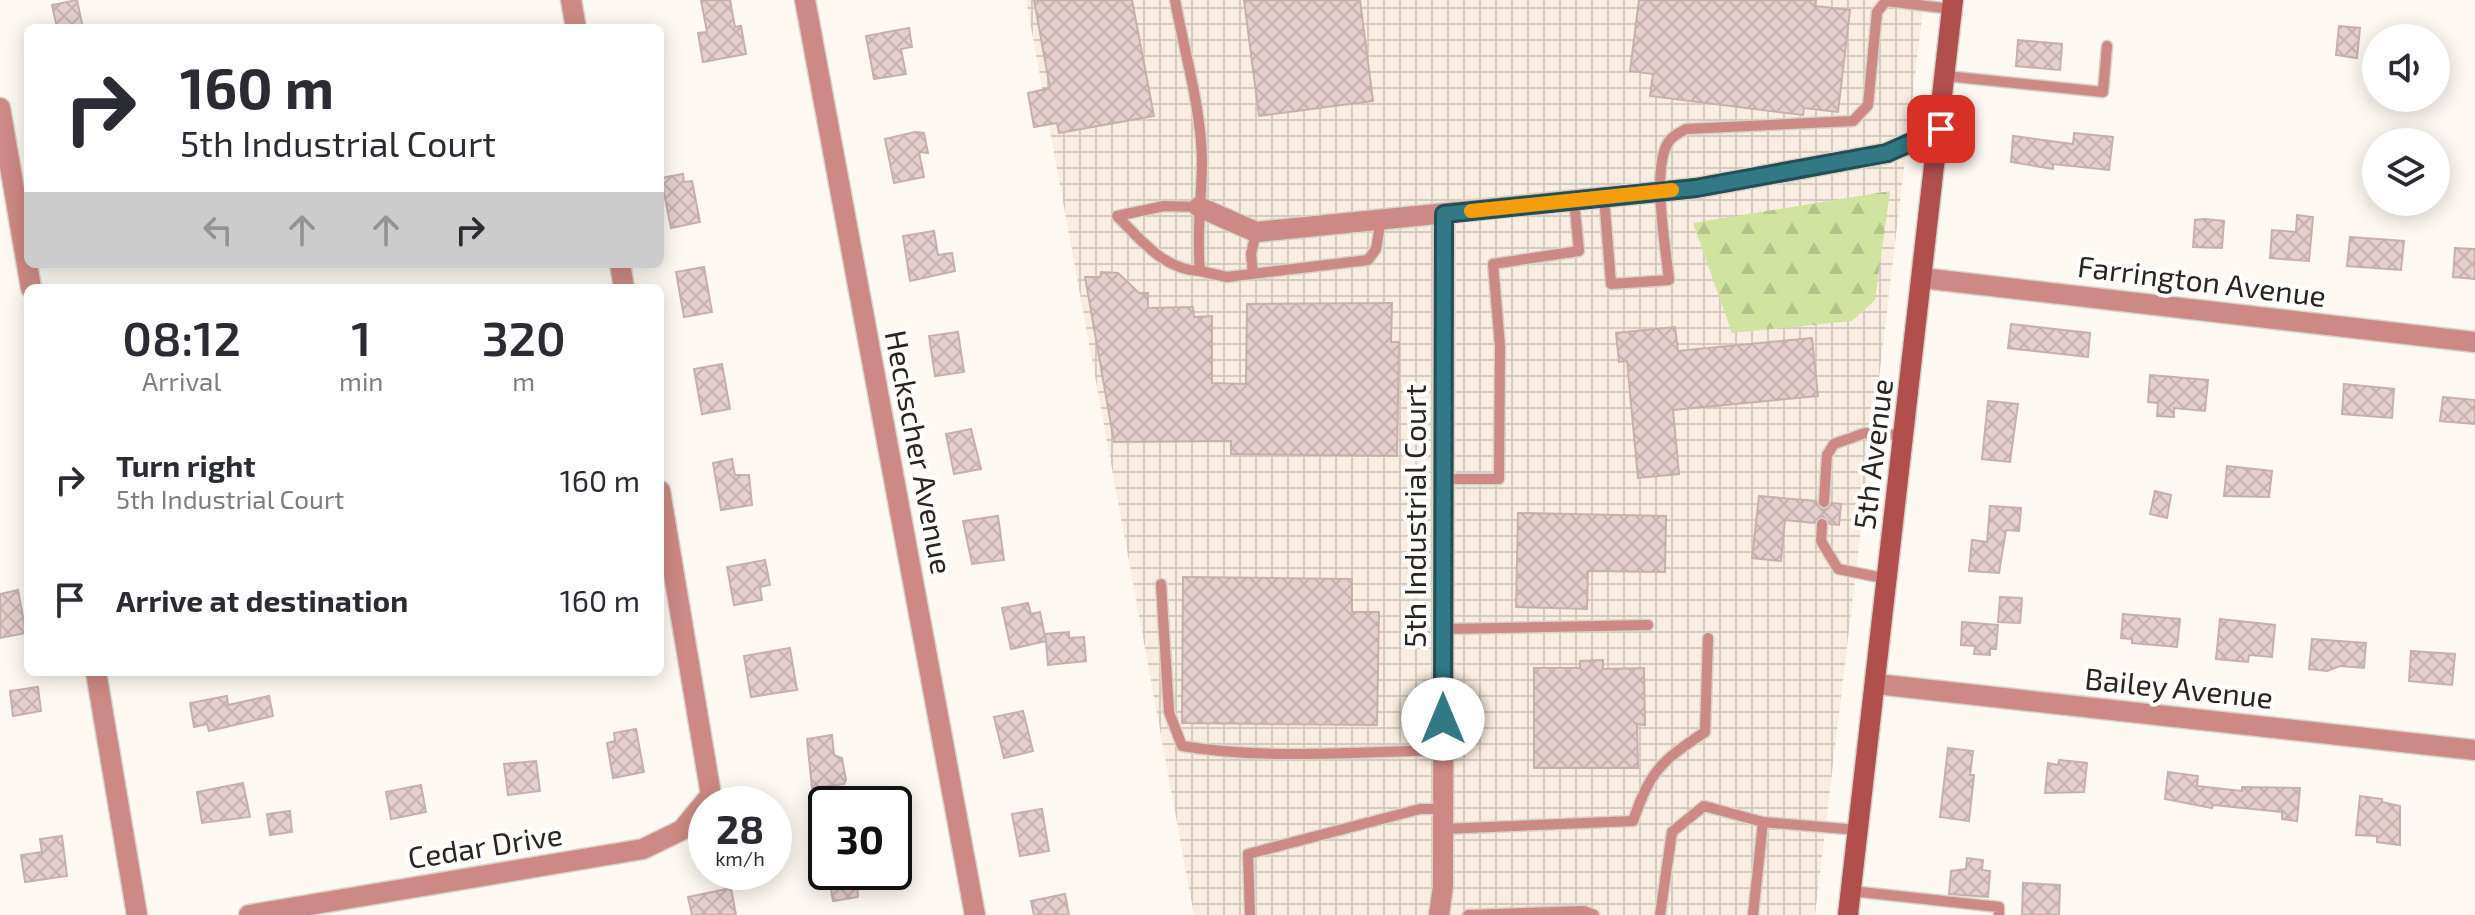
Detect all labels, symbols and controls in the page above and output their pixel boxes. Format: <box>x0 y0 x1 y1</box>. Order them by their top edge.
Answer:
map controls <box>2362 24 2450 216</box>
button: sound <box>2362 24 2450 112</box>
text: 160 m <box>180 53 334 120</box>
icon: right <box>48 56 152 160</box>
pin <box>1907 95 1975 163</box>
icon: arrive <box>1919 107 1963 151</box>
text: 5th Industrial Court <box>180 121 496 164</box>
button: layers <box>2362 128 2450 216</box>
icon: left <box>196 208 240 252</box>
icon: ahead <box>280 208 324 252</box>
icon: ahead <box>364 208 408 252</box>
icon: right <box>448 208 492 252</box>
street label: Farrington Avenue <box>2076 247 2328 313</box>
text: 08:12 <box>122 308 241 366</box>
text: 1 <box>351 308 371 366</box>
text: 320 <box>482 308 566 366</box>
street label: Heckscher Avenue <box>879 327 961 577</box>
text: Arrival <box>142 365 221 396</box>
text: min <box>339 365 383 396</box>
text: m <box>512 365 535 396</box>
street label: 5th Avenue <box>1845 377 1899 531</box>
street label: 5th Industrial Court <box>1396 384 1432 648</box>
text: Turn right <box>116 447 256 483</box>
icon: right <box>48 458 92 502</box>
text: 160 m <box>560 462 640 498</box>
text: 5th Industrial Court <box>116 483 344 514</box>
icon: arrive <box>48 578 92 622</box>
text: Arrive at destination <box>116 582 408 618</box>
text: 160 m <box>560 582 640 618</box>
street label: Bailey Avenue <box>2083 659 2275 715</box>
position arrow <box>1401 677 1485 761</box>
speed limit sign: 30 <box>808 786 912 890</box>
text: 28 <box>716 804 764 852</box>
street label: Cedar Drive <box>405 815 565 875</box>
text: km/h <box>715 846 765 870</box>

